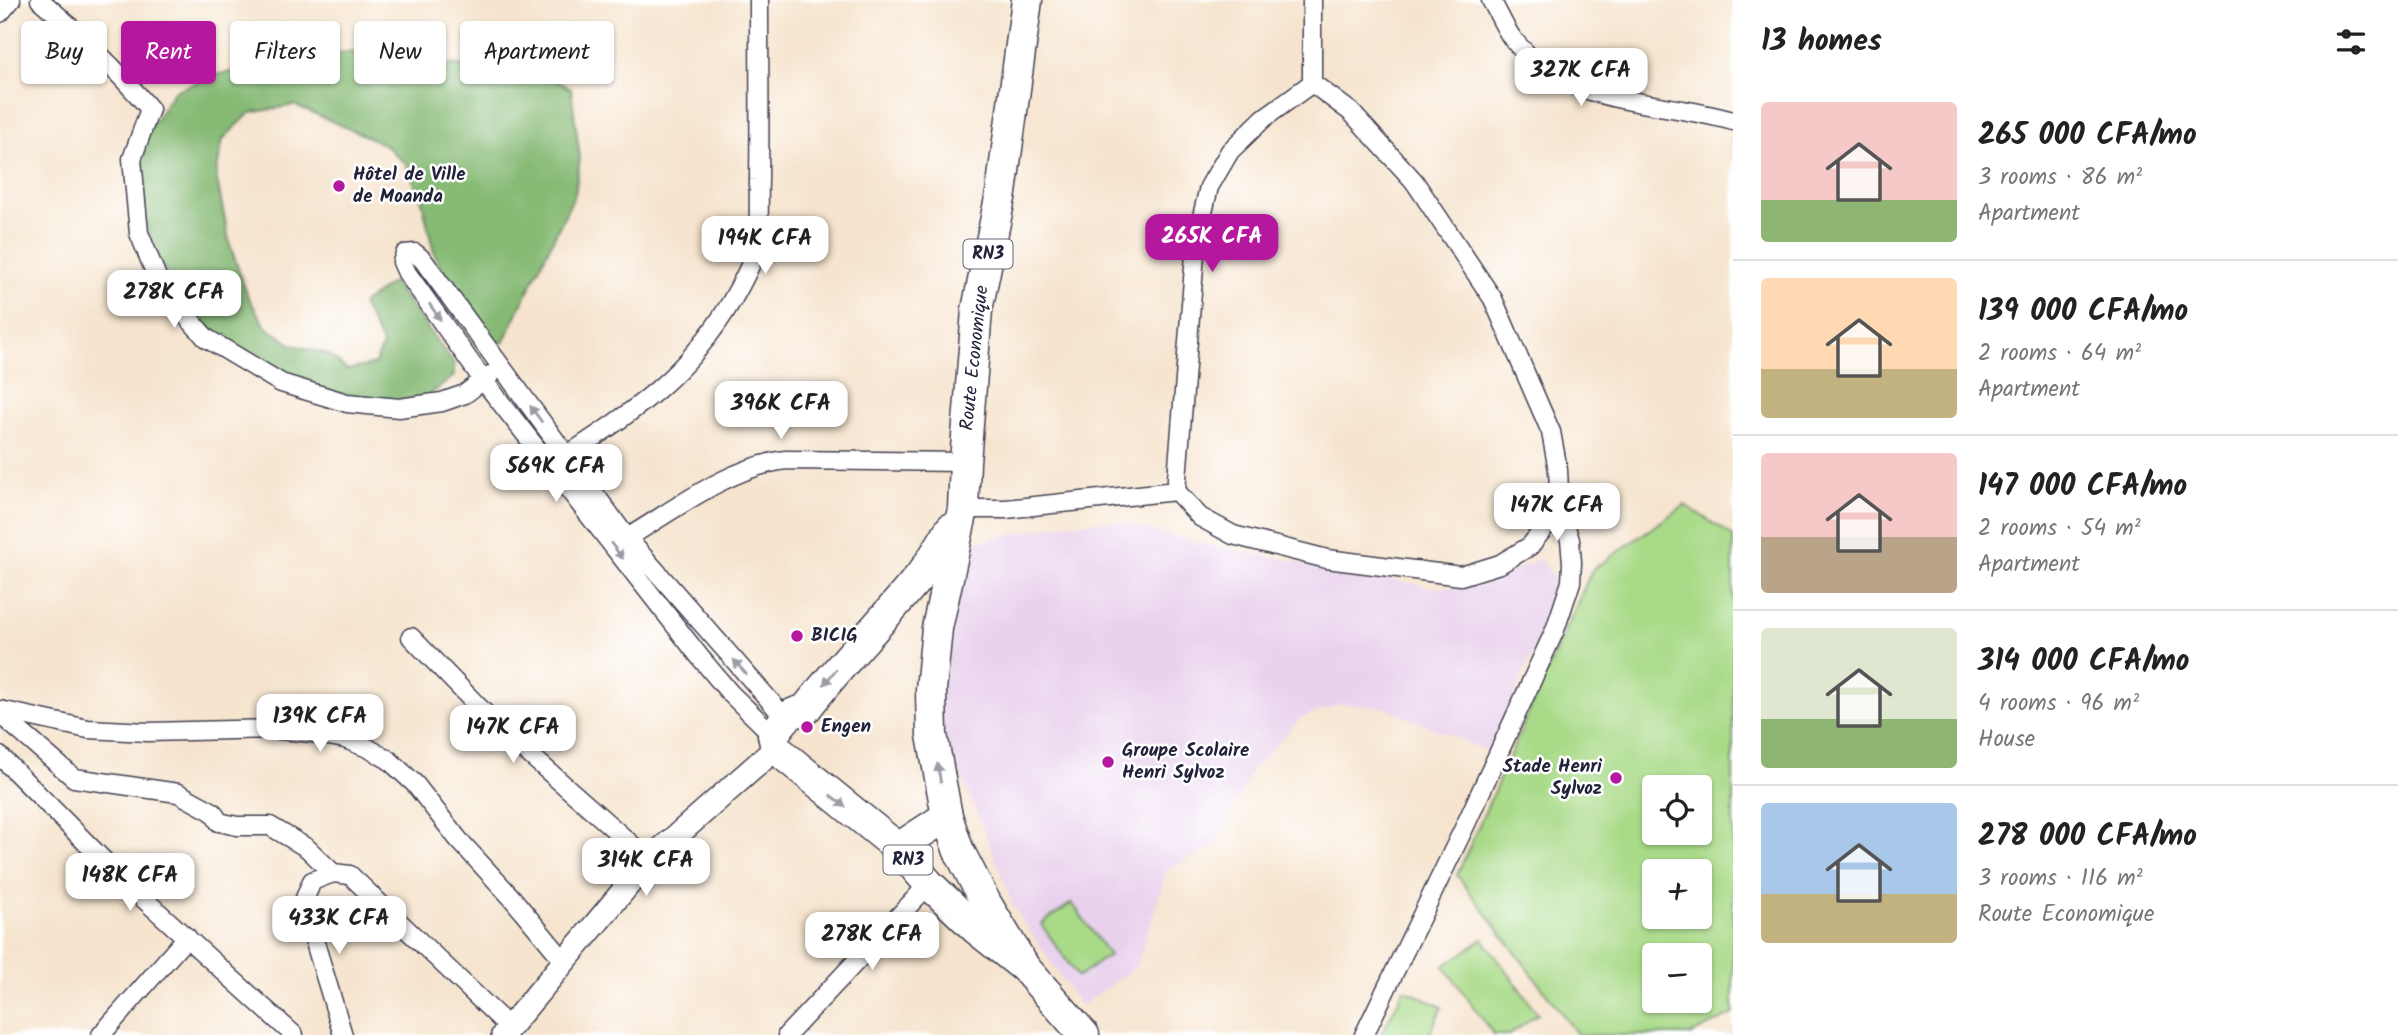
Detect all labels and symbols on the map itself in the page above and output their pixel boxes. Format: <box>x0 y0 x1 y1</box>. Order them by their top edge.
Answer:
pin: 327K CFA <box>1509 48 1653 108</box>
place label: Hôtel de Ville de Moanda <box>353 160 465 212</box>
marker: Hôtel de Ville de Moanda <box>331 178 347 194</box>
pin: 265K CFA <box>1140 215 1284 274</box>
pin: 194K CFA <box>693 216 837 276</box>
road number: RN3 <box>964 240 1012 268</box>
pin: 278K CFA <box>102 270 246 330</box>
street label: Route Economique <box>952 284 998 432</box>
one-way arrow <box>428 303 442 321</box>
pin: 396K CFA <box>709 382 853 441</box>
one-way arrow <box>529 405 543 423</box>
pin: 569K CFA <box>484 444 628 504</box>
pin: 147K CFA <box>1485 484 1629 543</box>
one-way arrow <box>610 542 625 560</box>
place label: BICIG <box>811 621 858 651</box>
marker: BICIG <box>789 628 805 644</box>
one-way arrow <box>732 658 748 676</box>
one-way arrow <box>823 669 838 686</box>
pin: 139K CFA <box>248 694 392 754</box>
pin: 147K CFA <box>441 706 585 765</box>
place label: Engen <box>821 712 871 742</box>
marker: Engen <box>799 719 815 735</box>
place label: Groupe Scolaire Henri Sylvoz <box>1122 736 1249 788</box>
place label: Stade Henri Sylvoz <box>1502 752 1603 804</box>
marker: Groupe Scolaire Henri Sylvoz <box>1100 754 1116 770</box>
one-way arrow <box>933 761 944 783</box>
marker: Stade Henri Sylvoz <box>1608 770 1624 786</box>
one-way arrow <box>829 793 847 808</box>
pin: 314K CFA <box>574 838 718 898</box>
road number: RN3 <box>884 846 932 874</box>
pin: 148K CFA <box>58 853 202 913</box>
pin: 433K CFA <box>267 897 411 956</box>
pin: 278K CFA <box>800 912 944 972</box>

